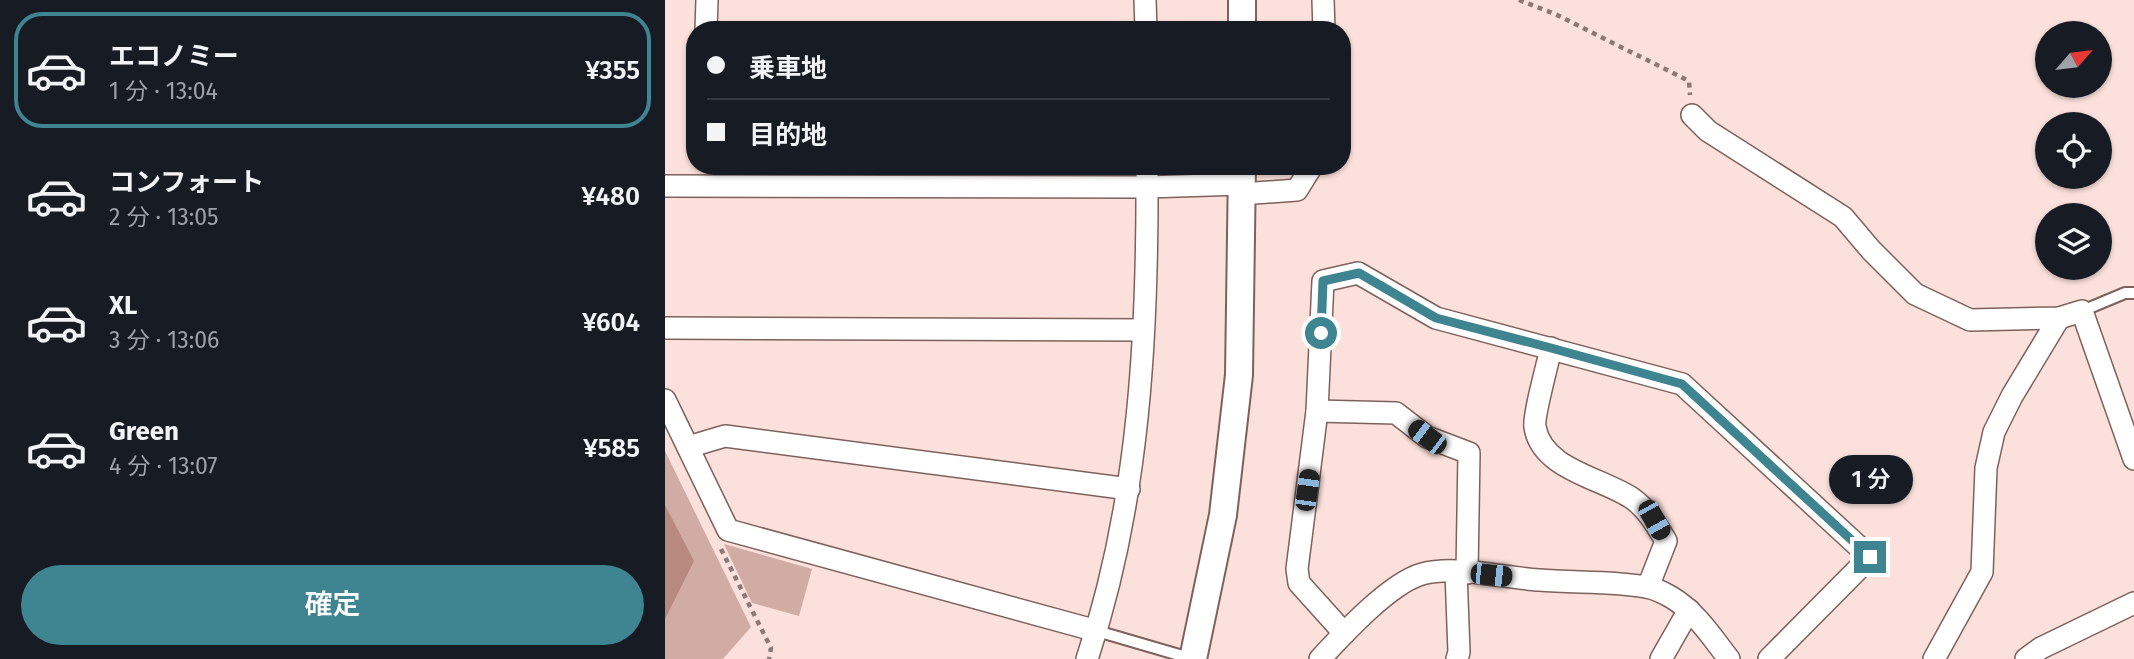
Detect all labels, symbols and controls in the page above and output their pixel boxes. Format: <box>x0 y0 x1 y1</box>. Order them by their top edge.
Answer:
north arrow <box>2035 21 2112 98</box>
map controls <box>2035 21 2112 280</box>
icon: car <box>25 39 88 102</box>
text: エコノミー <box>109 41 239 72</box>
text: 乗車地 <box>749 53 827 84</box>
text: ¥355 <box>585 55 640 86</box>
text: 1 分 · 13:04 <box>109 77 218 105</box>
button: locate <box>2035 112 2112 189</box>
text: 目的地 <box>749 120 827 151</box>
icon: car <box>25 165 88 228</box>
text: コンフォート <box>109 167 264 198</box>
text: ¥480 <box>581 181 640 212</box>
text: 2 分 · 13:05 <box>109 203 219 231</box>
button: layers <box>2035 203 2112 280</box>
text: XL <box>109 290 137 321</box>
icon: car <box>25 291 88 354</box>
text: ¥604 <box>582 307 640 338</box>
route start <box>1305 317 1337 349</box>
text: 3 分 · 13:06 <box>109 326 219 354</box>
text: Green <box>109 416 179 447</box>
car <box>1404 416 1451 458</box>
icon: car <box>25 417 88 480</box>
text: ¥585 <box>583 433 640 464</box>
text: 4 分 · 13:07 <box>109 452 218 480</box>
callout: 1 分 <box>1828 456 1912 504</box>
text: 1 分 <box>1851 465 1891 493</box>
car <box>1294 468 1321 512</box>
car <box>1635 497 1674 543</box>
route end <box>1854 541 1886 573</box>
car <box>1470 562 1513 588</box>
button: 確定 <box>21 565 644 645</box>

